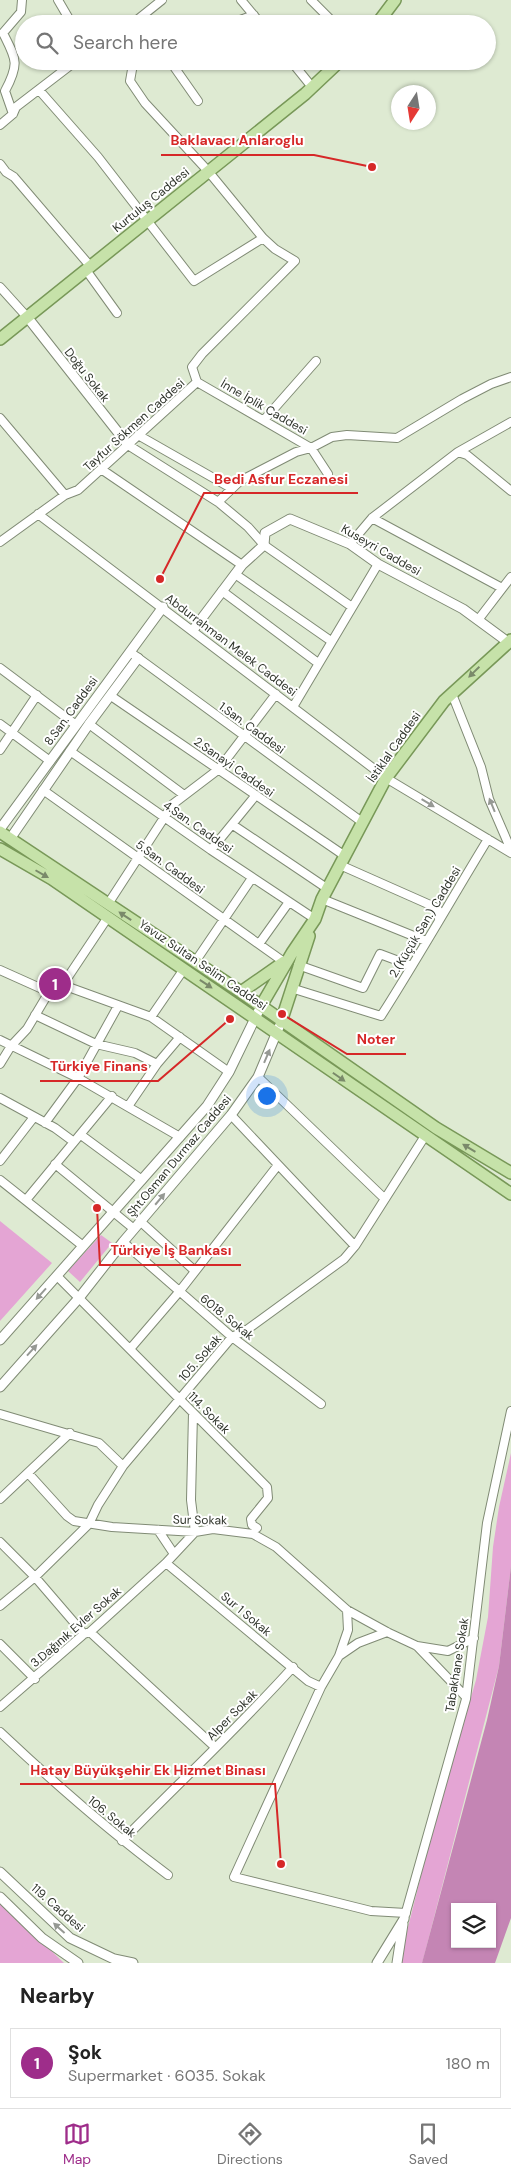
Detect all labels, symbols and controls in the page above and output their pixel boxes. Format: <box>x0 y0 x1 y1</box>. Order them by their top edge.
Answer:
search box <box>15 15 496 70</box>
icon: search <box>33 29 61 57</box>
text: Search here <box>73 30 178 55</box>
north arrow <box>391 85 436 130</box>
callout: Baklavacı Anlaroglu <box>161 126 314 155</box>
text: Baklavacı Anlaroglu <box>170 131 304 149</box>
street label: Kurtuluş Caddesi <box>109 164 193 236</box>
street label: Doğu Sokak <box>61 345 113 405</box>
street label: Tayfur Sökmen Caddesi <box>80 375 188 475</box>
street label: İnne İplik Caddesi <box>218 376 310 438</box>
callout: Bedi Asfur Eczanesi <box>204 464 358 493</box>
text: Bedi Asfur Eczanesi <box>214 470 348 488</box>
street label: Kuseyri Caddesi <box>338 521 424 579</box>
street label: Abdurrahman Melek Caddesi <box>162 590 300 700</box>
one-way arrow <box>469 666 481 678</box>
street label: 8.San. Caddesi <box>41 673 101 749</box>
street label: 1.San. Caddesi <box>216 699 288 757</box>
street label: İstiklal Caddesi <box>364 708 424 786</box>
street label: 2.Sanayi Caddesi <box>191 733 277 801</box>
street label: 4.San. Caddesi <box>160 797 236 857</box>
one-way arrow <box>488 797 496 812</box>
one-way arrow <box>421 798 434 807</box>
street label: 5.San. Caddesi <box>132 837 208 898</box>
street label: 2.(Küçük San.) Caddesi <box>386 863 465 980</box>
one-way arrow <box>36 869 49 878</box>
one-way arrow <box>119 911 132 920</box>
street label: Yavuz Sultan Selim Caddesi <box>136 916 270 1014</box>
pin: 1 <box>39 965 71 1003</box>
one-way arrow <box>199 979 213 989</box>
callout: Noter <box>347 1025 406 1054</box>
text: Noter <box>357 1030 396 1048</box>
one-way arrow <box>263 1048 271 1063</box>
callout: Türkiye Finans <box>40 1052 158 1081</box>
text: Türkiye Finans <box>50 1057 148 1075</box>
one-way arrow <box>333 1072 346 1082</box>
your location <box>254 1083 280 1109</box>
street label: Şht.Osman Durmaz Caddesi <box>123 1092 235 1220</box>
one-way arrow <box>463 1143 476 1152</box>
one-way arrow <box>154 1193 165 1206</box>
callout: Türkiye İş Bankası <box>100 1236 241 1265</box>
text: Türkiye İş Bankası <box>110 1241 232 1259</box>
one-way arrow <box>36 1287 47 1300</box>
street label: 6018. Sokak <box>197 1290 257 1344</box>
street label: 105. Sokak <box>175 1331 225 1385</box>
one-way arrow <box>27 1344 38 1357</box>
street label: 114. Sokak <box>185 1389 233 1437</box>
street label: Sur Sokak <box>173 1512 227 1528</box>
street label: 3.Dağınık Evler Sokak <box>27 1583 125 1671</box>
street label: Sur 1 Sokak <box>217 1588 275 1640</box>
street label: Tabakhane Sokak <box>442 1617 472 1713</box>
street label: Alper Sokak <box>203 1686 261 1744</box>
callout: Hatay Büyükşehir Ek Hizmet Binası <box>20 1755 275 1784</box>
text: Hatay Büyükşehir Ek Hizmet Binası <box>30 1761 266 1779</box>
street label: 106. Sokak <box>85 1793 139 1841</box>
street label: 119. Caddesi <box>28 1880 88 1936</box>
map controls <box>451 1903 496 1948</box>
button: layers <box>451 1903 496 1948</box>
one-way arrow <box>52 1922 65 1933</box>
text: Nearby <box>20 1982 94 2010</box>
text: Şok <box>68 2040 102 2065</box>
text: 1 <box>34 2053 40 2074</box>
text: 180 m <box>446 2053 490 2074</box>
text: Supermarket · 6035. Sokak <box>68 2065 266 2086</box>
tab: Map <box>63 2120 91 2168</box>
tab: Directions <box>217 2120 283 2168</box>
tab: Saved <box>409 2120 448 2168</box>

